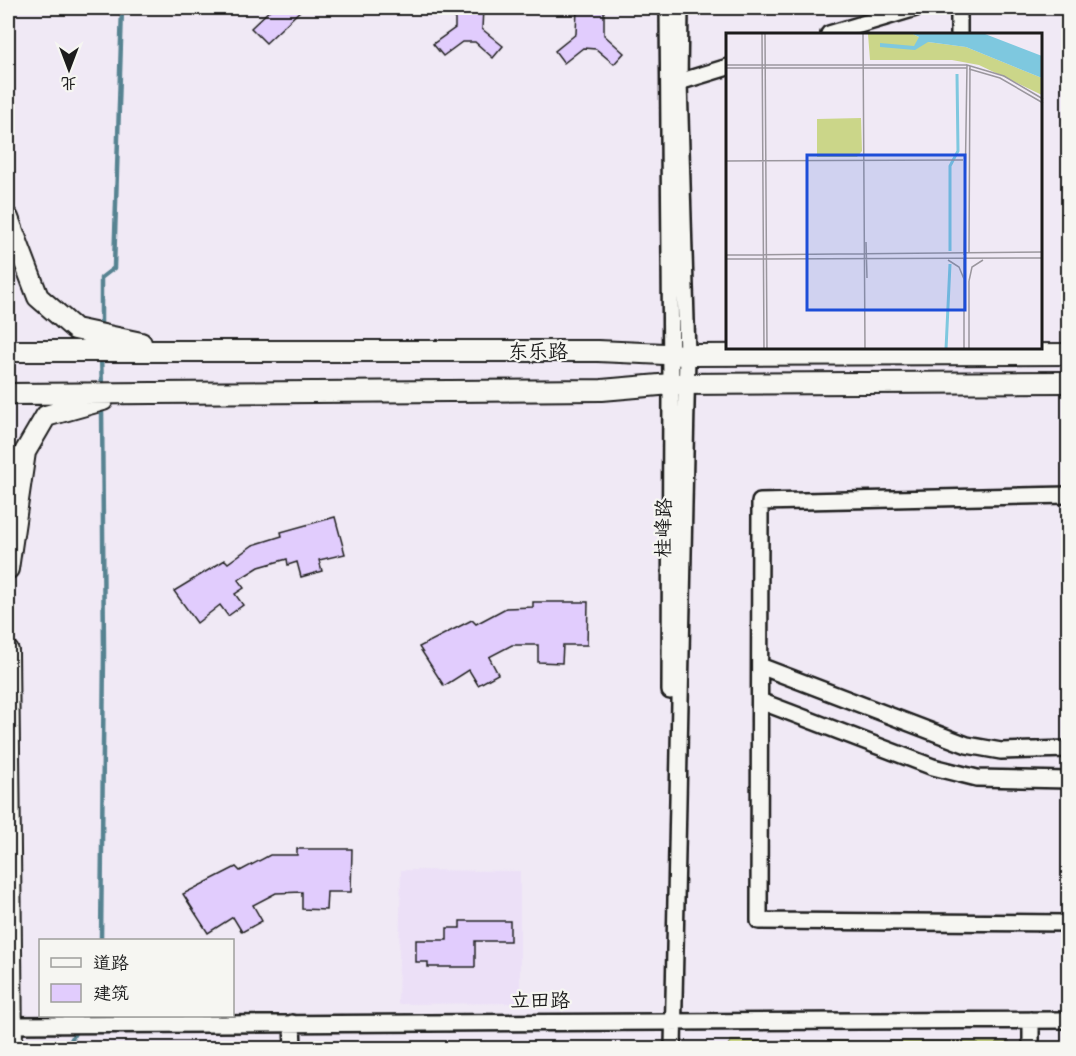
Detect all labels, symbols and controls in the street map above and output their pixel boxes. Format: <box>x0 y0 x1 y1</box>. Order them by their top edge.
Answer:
inset map <box>726 33 1043 350</box>
north arrow <box>39 39 99 99</box>
text: 北 <box>61 71 77 91</box>
street label: 东乐路 <box>508 341 569 366</box>
street label: 桂峰路 <box>652 497 679 558</box>
legend <box>39 939 234 1017</box>
text: 道路 <box>93 954 129 976</box>
text: 建筑 <box>93 984 129 1006</box>
street label: 立田路 <box>510 990 571 1015</box>

